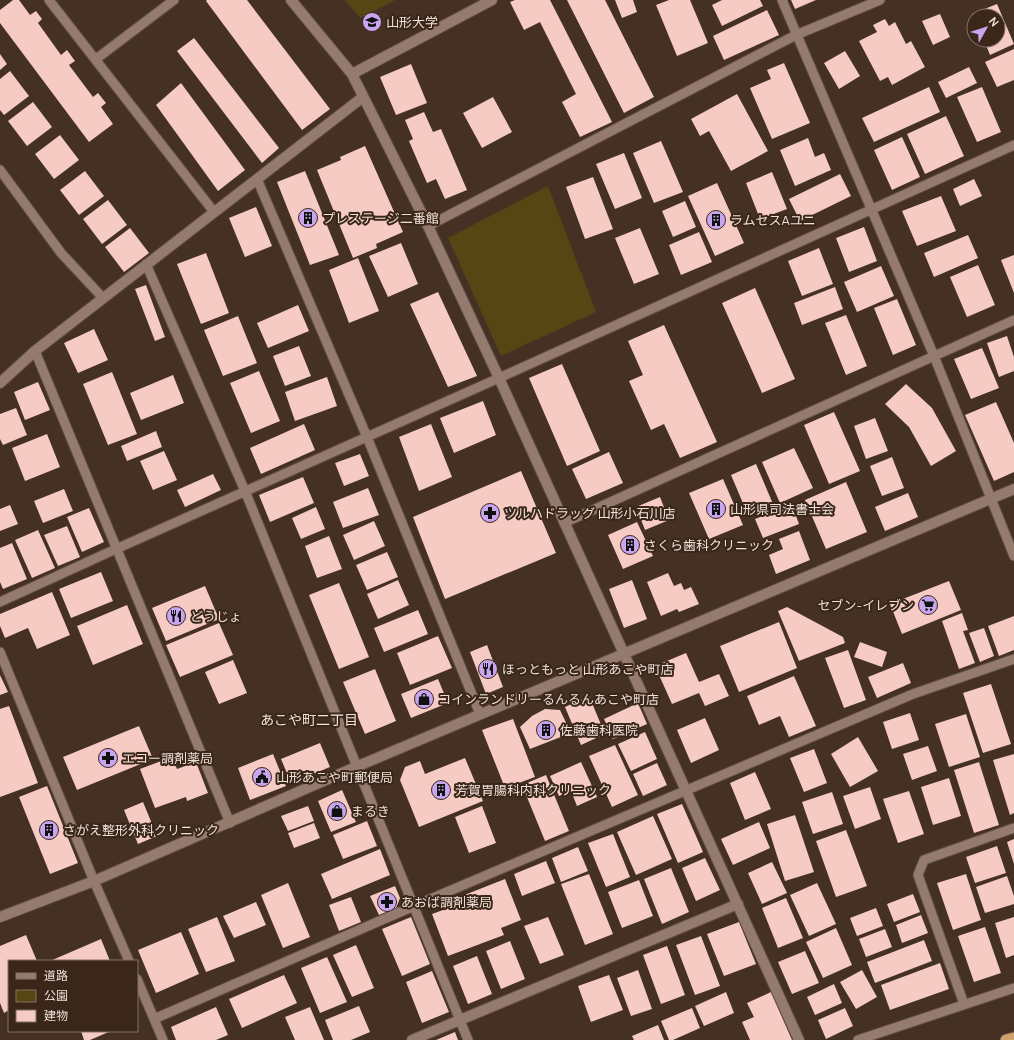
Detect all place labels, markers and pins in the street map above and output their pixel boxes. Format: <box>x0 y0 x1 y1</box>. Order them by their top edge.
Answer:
school or university icon: 山形大学 <box>361 11 383 33</box>
place label: 山形大学 <box>386 13 438 31</box>
building icon: プレステージ二番館 <box>297 207 319 229</box>
place label: プレステージ二番館 <box>322 209 439 227</box>
building icon: ラムセスAユニ <box>705 209 727 231</box>
place label: ラムセスAユニ <box>730 211 816 229</box>
building icon: 山形県司法書士会 <box>705 498 727 520</box>
place label: 山形県司法書士会 <box>730 500 834 518</box>
pharmacy icon: ツルハドラッグ 山形小石川店 <box>479 502 501 524</box>
place label: ツルハドラッグ 山形小石川店 <box>504 504 676 522</box>
building icon: さくら歯科クリニック <box>619 534 641 556</box>
place label: さくら歯科クリニック <box>644 536 774 554</box>
supermarket icon: セブン-イレブン <box>917 594 939 616</box>
place label: セブン-イレブン <box>818 596 914 614</box>
restaurant icon: どうじょ <box>165 605 187 627</box>
place label: どうじょ <box>190 607 242 625</box>
restaurant icon: ほっともっと 山形あこや町店 <box>477 658 499 680</box>
place label: ほっともっと 山形あこや町店 <box>502 660 674 678</box>
shop icon: コインランドリーるんるんあこや町店 <box>413 688 435 710</box>
place label: コインランドリーるんるんあこや町店 <box>438 690 659 708</box>
building icon: 佐藤歯科医院 <box>535 719 557 741</box>
place label: 佐藤歯科医院 <box>560 721 638 739</box>
pharmacy icon: エコー調剤薬局 <box>97 747 119 769</box>
place label: エコー調剤薬局 <box>122 749 213 767</box>
public building icon: 山形あこや町郵便局 <box>251 766 273 788</box>
place label: 山形あこや町郵便局 <box>276 768 393 786</box>
building icon: 芳賀胃腸科内科クリニック <box>430 779 452 801</box>
place label: 芳賀胃腸科内科クリニック <box>455 781 611 799</box>
shop icon: まるき <box>326 800 348 822</box>
place label: まるき <box>351 802 390 820</box>
building icon: さがえ整形外科クリニック <box>38 819 60 841</box>
place label: さがえ整形外科クリニック <box>63 821 219 839</box>
pharmacy icon: あおば調剤薬局 <box>376 891 398 913</box>
place label: あおば調剤薬局 <box>401 893 492 911</box>

